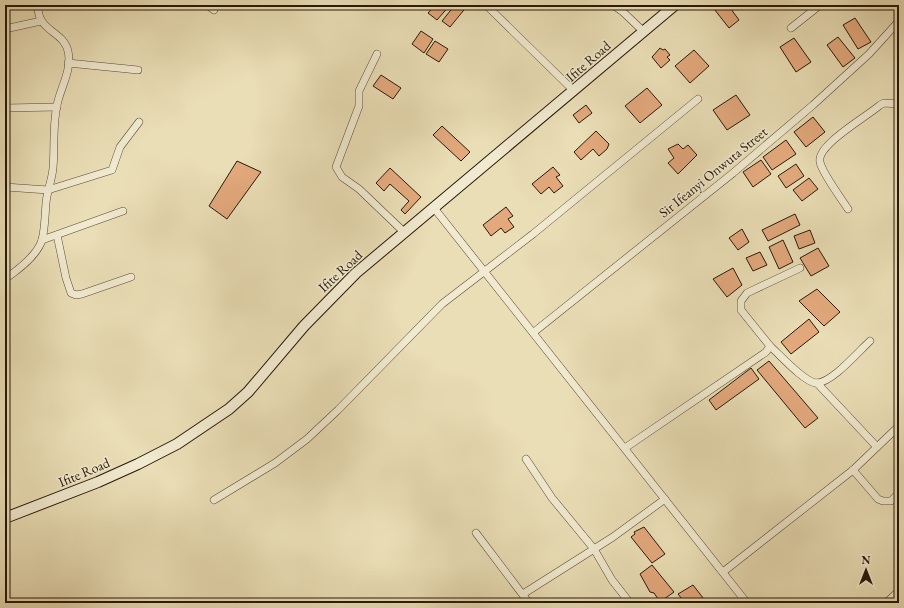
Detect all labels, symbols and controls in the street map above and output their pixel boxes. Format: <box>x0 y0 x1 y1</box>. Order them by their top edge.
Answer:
street label: Ifite Road <box>562 36 615 86</box>
street label: Sir Ifeanyi Onwuta Street <box>655 122 771 221</box>
street label: Ifite Road <box>314 245 367 296</box>
street label: Ifite Road <box>56 453 113 491</box>
north arrow <box>846 550 886 590</box>
text: N <box>862 553 871 567</box>

